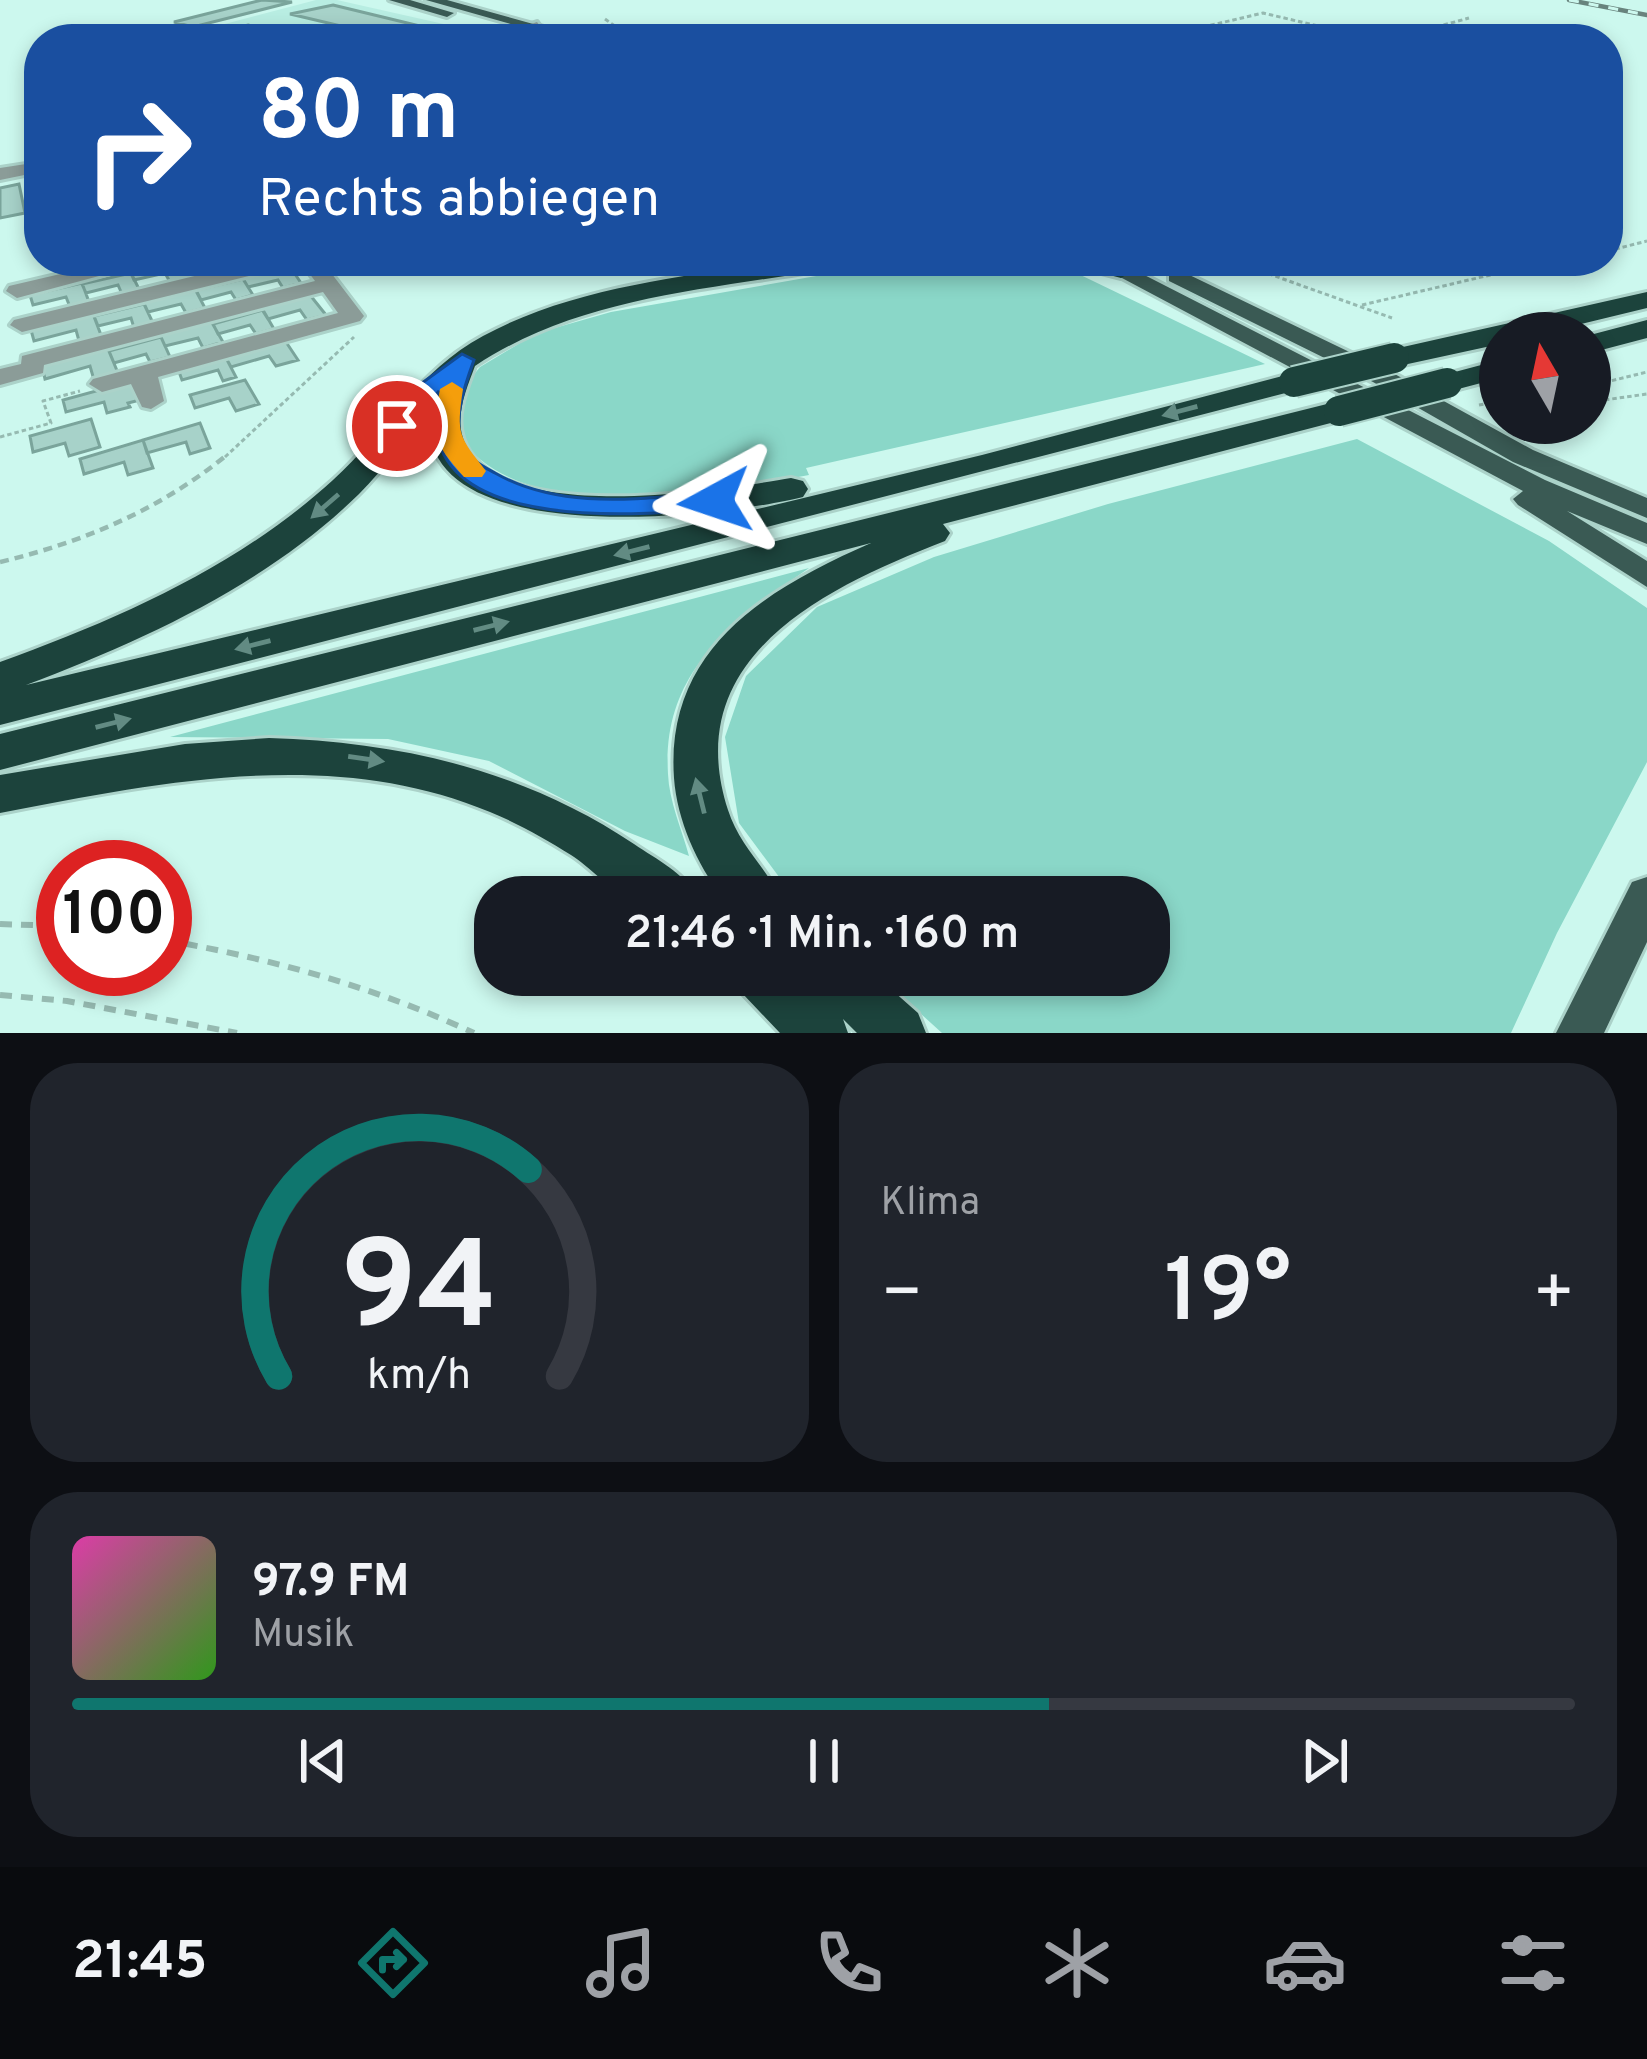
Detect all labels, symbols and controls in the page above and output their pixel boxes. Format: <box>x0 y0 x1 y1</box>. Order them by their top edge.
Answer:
text: 80 m <box>258 63 459 169</box>
icon: right <box>60 72 216 228</box>
text: Rechts abbiegen <box>258 167 660 236</box>
north arrow <box>1479 312 1611 444</box>
map controls <box>1479 312 1611 444</box>
pin <box>346 375 448 477</box>
icon: arrive <box>364 393 430 459</box>
one-way arrow <box>1162 403 1199 422</box>
position arrow <box>652 438 778 564</box>
one-way arrow <box>310 492 340 518</box>
one-way arrow <box>613 542 650 561</box>
one-way arrow <box>473 615 510 634</box>
one-way arrow <box>234 636 271 655</box>
one-way arrow <box>95 713 132 732</box>
one-way arrow <box>347 750 385 769</box>
one-way arrow <box>690 777 709 814</box>
speed limit sign: 100 <box>36 840 192 996</box>
text: 21:46 · 1 Min. · 160 m <box>625 907 1019 964</box>
text: Klima <box>881 1180 980 1229</box>
text: 94 <box>341 1215 498 1373</box>
text: 19° <box>1164 1240 1291 1353</box>
text: − <box>881 1255 923 1338</box>
text: + <box>1532 1255 1575 1338</box>
text: km/h <box>367 1349 471 1403</box>
text: 97.9 FM <box>252 1555 409 1612</box>
text: Musik <box>252 1612 354 1661</box>
icon: previous <box>290 1728 356 1794</box>
icon: pause <box>791 1728 857 1794</box>
icon: next <box>1292 1728 1358 1794</box>
icon: directions <box>351 1921 435 2005</box>
icon: music <box>579 1921 663 2005</box>
icon: phone <box>807 1921 891 2005</box>
icon: climate <box>1035 1921 1119 2005</box>
icon: car <box>1263 1921 1347 2005</box>
icon: filters <box>1491 1921 1575 2005</box>
text: 21:45 <box>72 1929 207 1998</box>

